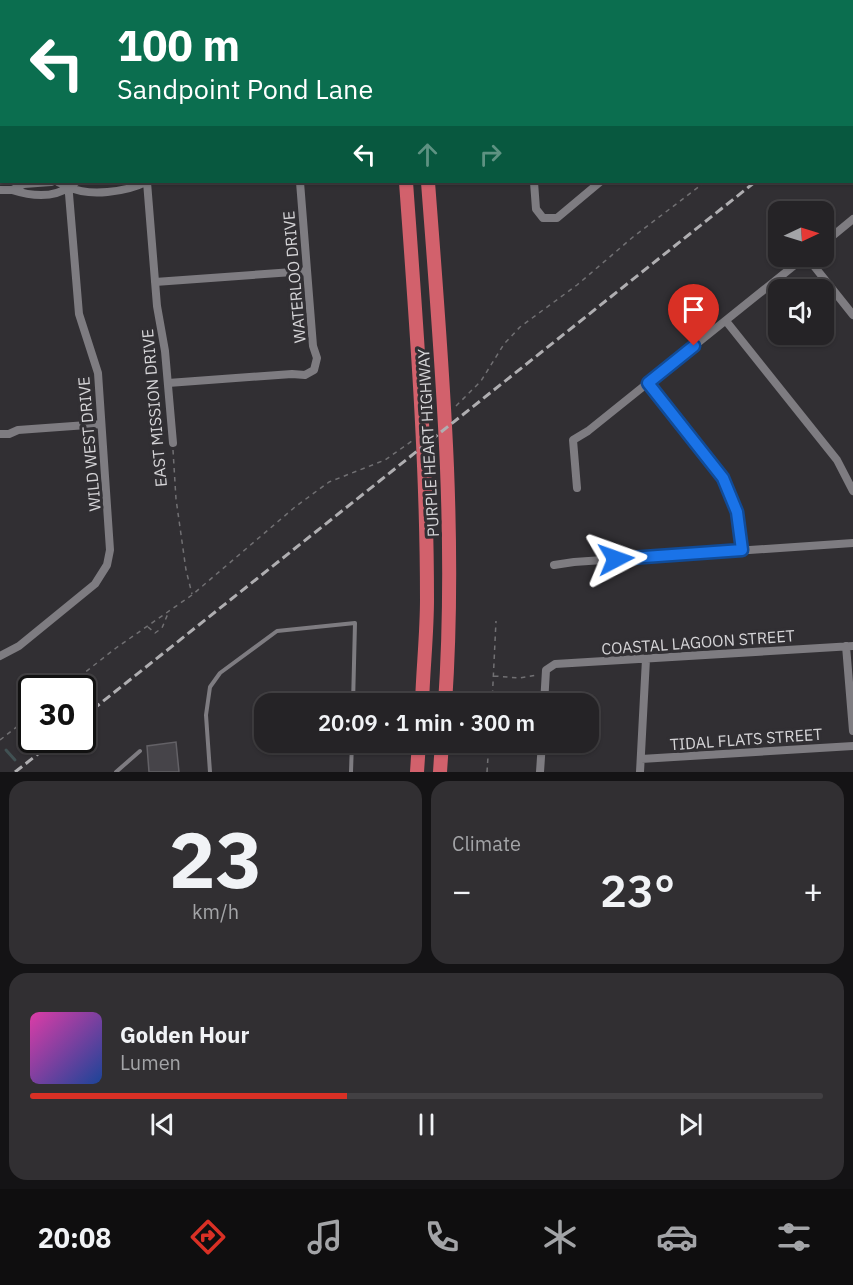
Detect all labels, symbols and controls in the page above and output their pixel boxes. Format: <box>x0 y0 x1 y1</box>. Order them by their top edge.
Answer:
text: 100 m <box>117 18 240 73</box>
icon: left <box>18 24 96 102</box>
text: Sandpoint Pond Lane <box>117 71 373 106</box>
icon: left <box>348 138 381 171</box>
icon: ahead <box>411 138 444 171</box>
icon: right <box>474 138 507 171</box>
north arrow <box>768 201 834 267</box>
map controls <box>768 201 834 345</box>
street label: WATERLOO DRIVE <box>278 210 310 344</box>
button: sound <box>768 279 834 345</box>
pin <box>668 284 719 346</box>
icon: arrive <box>677 293 710 326</box>
street label: EAST MISSION DRIVE <box>137 328 171 488</box>
street label: PURPLE HEART HIGHWAY <box>413 348 443 538</box>
street label: WILD WEST DRIVE <box>73 376 105 512</box>
position arrow <box>584 527 648 591</box>
street label: COASTAL LAGOON STREET <box>601 625 795 659</box>
speed limit sign: 30 <box>18 675 96 753</box>
text: 20:09 · 1 min · 300 m <box>318 708 535 737</box>
street label: TIDAL FLATS STREET <box>669 724 823 754</box>
text: 23 <box>169 808 262 909</box>
text: Climate <box>452 830 521 857</box>
text: 23° <box>600 861 675 919</box>
text: − <box>452 869 472 912</box>
text: + <box>803 869 823 912</box>
text: km/h <box>192 898 239 925</box>
text: Golden Hour <box>120 1020 249 1049</box>
text: Lumen <box>120 1049 181 1076</box>
icon: previous <box>146 1108 179 1141</box>
icon: pause <box>410 1108 443 1141</box>
icon: next <box>674 1108 707 1141</box>
icon: directions <box>187 1216 229 1258</box>
icon: music <box>304 1216 346 1258</box>
icon: phone <box>421 1216 463 1258</box>
icon: climate <box>539 1216 581 1258</box>
icon: car <box>656 1216 698 1258</box>
icon: filters <box>773 1216 815 1258</box>
text: 20:08 <box>38 1220 111 1255</box>

